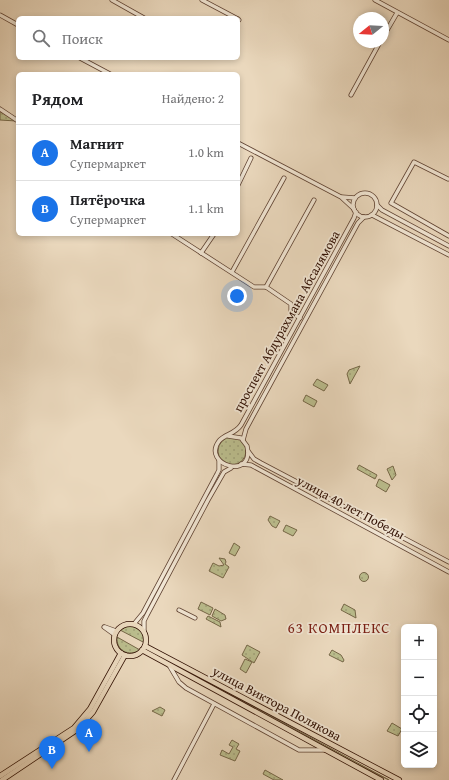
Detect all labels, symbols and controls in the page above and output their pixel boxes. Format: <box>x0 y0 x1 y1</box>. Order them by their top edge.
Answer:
north arrow <box>353 12 389 48</box>
search box <box>16 16 240 60</box>
icon: search <box>30 27 52 49</box>
text: Поиск <box>62 28 103 49</box>
text: Рядом <box>32 86 83 111</box>
text: Найдено: 2 <box>162 89 224 108</box>
text: Магнит <box>70 133 124 154</box>
text: A <box>41 143 49 162</box>
text: 1.0 km <box>188 143 224 162</box>
text: Супермаркет <box>70 154 146 173</box>
text: Пятёрочка <box>70 189 145 210</box>
text: B <box>41 199 49 218</box>
text: 1.1 km <box>188 199 224 218</box>
text: Супермаркет <box>70 210 146 229</box>
street label: проспект Абдурахмана Абсалямова <box>228 226 345 415</box>
your location <box>227 286 247 306</box>
street label: улица 40 лет Победы <box>293 470 408 544</box>
district label: 63 КОМПЛЕКС <box>288 617 391 638</box>
map controls <box>401 624 437 768</box>
button: + <box>401 624 437 660</box>
button: − <box>401 660 437 696</box>
street label: улица Виктора Полякова <box>208 661 345 746</box>
button: locate <box>401 696 437 732</box>
pin: A <box>76 719 102 752</box>
button: layers <box>401 732 437 768</box>
pin: B <box>39 736 65 769</box>

